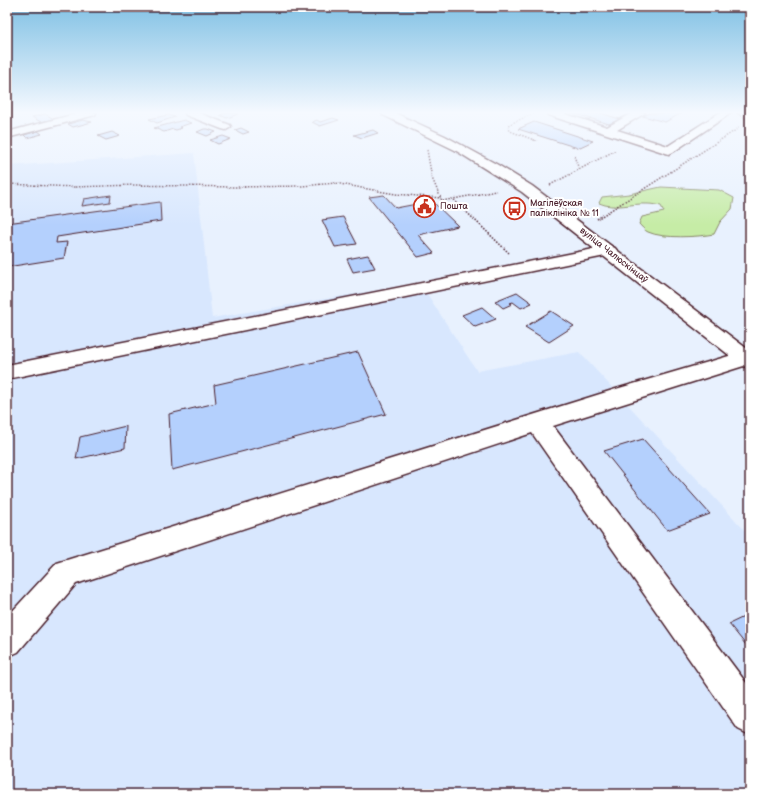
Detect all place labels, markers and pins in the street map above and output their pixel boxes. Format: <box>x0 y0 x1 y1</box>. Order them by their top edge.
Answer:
public building icon: Пошта <box>412 193 438 219</box>
bus stop icon: Магілёўская паліклініка № 11 <box>502 195 528 221</box>
place label: Магілёўская паліклініка № 11 <box>530 198 599 219</box>
place label: Пошта <box>440 201 468 212</box>

